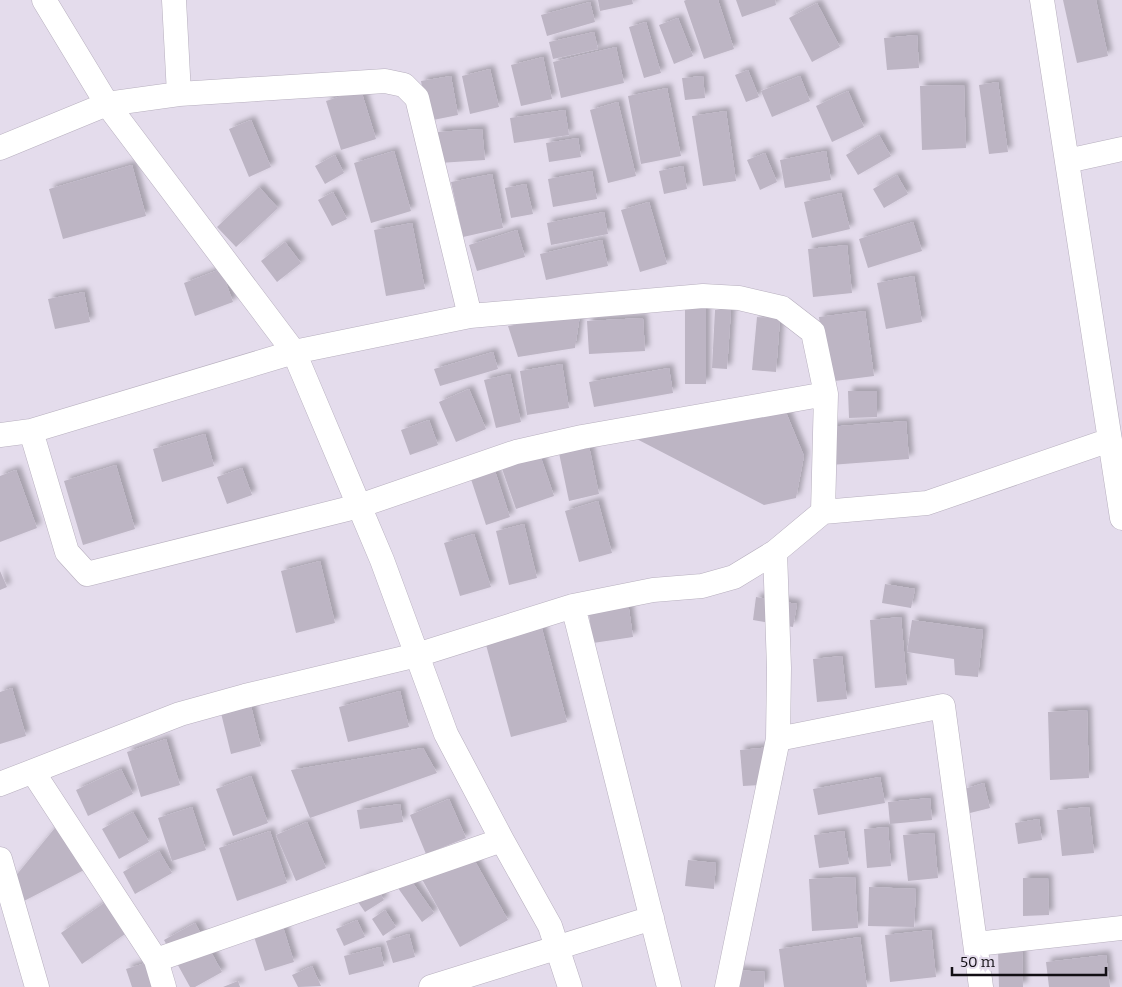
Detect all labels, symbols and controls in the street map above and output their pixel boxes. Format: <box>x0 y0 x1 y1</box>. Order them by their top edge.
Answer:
scale bar <box>952 944 1106 976</box>
text: 50 m <box>960 953 996 971</box>

